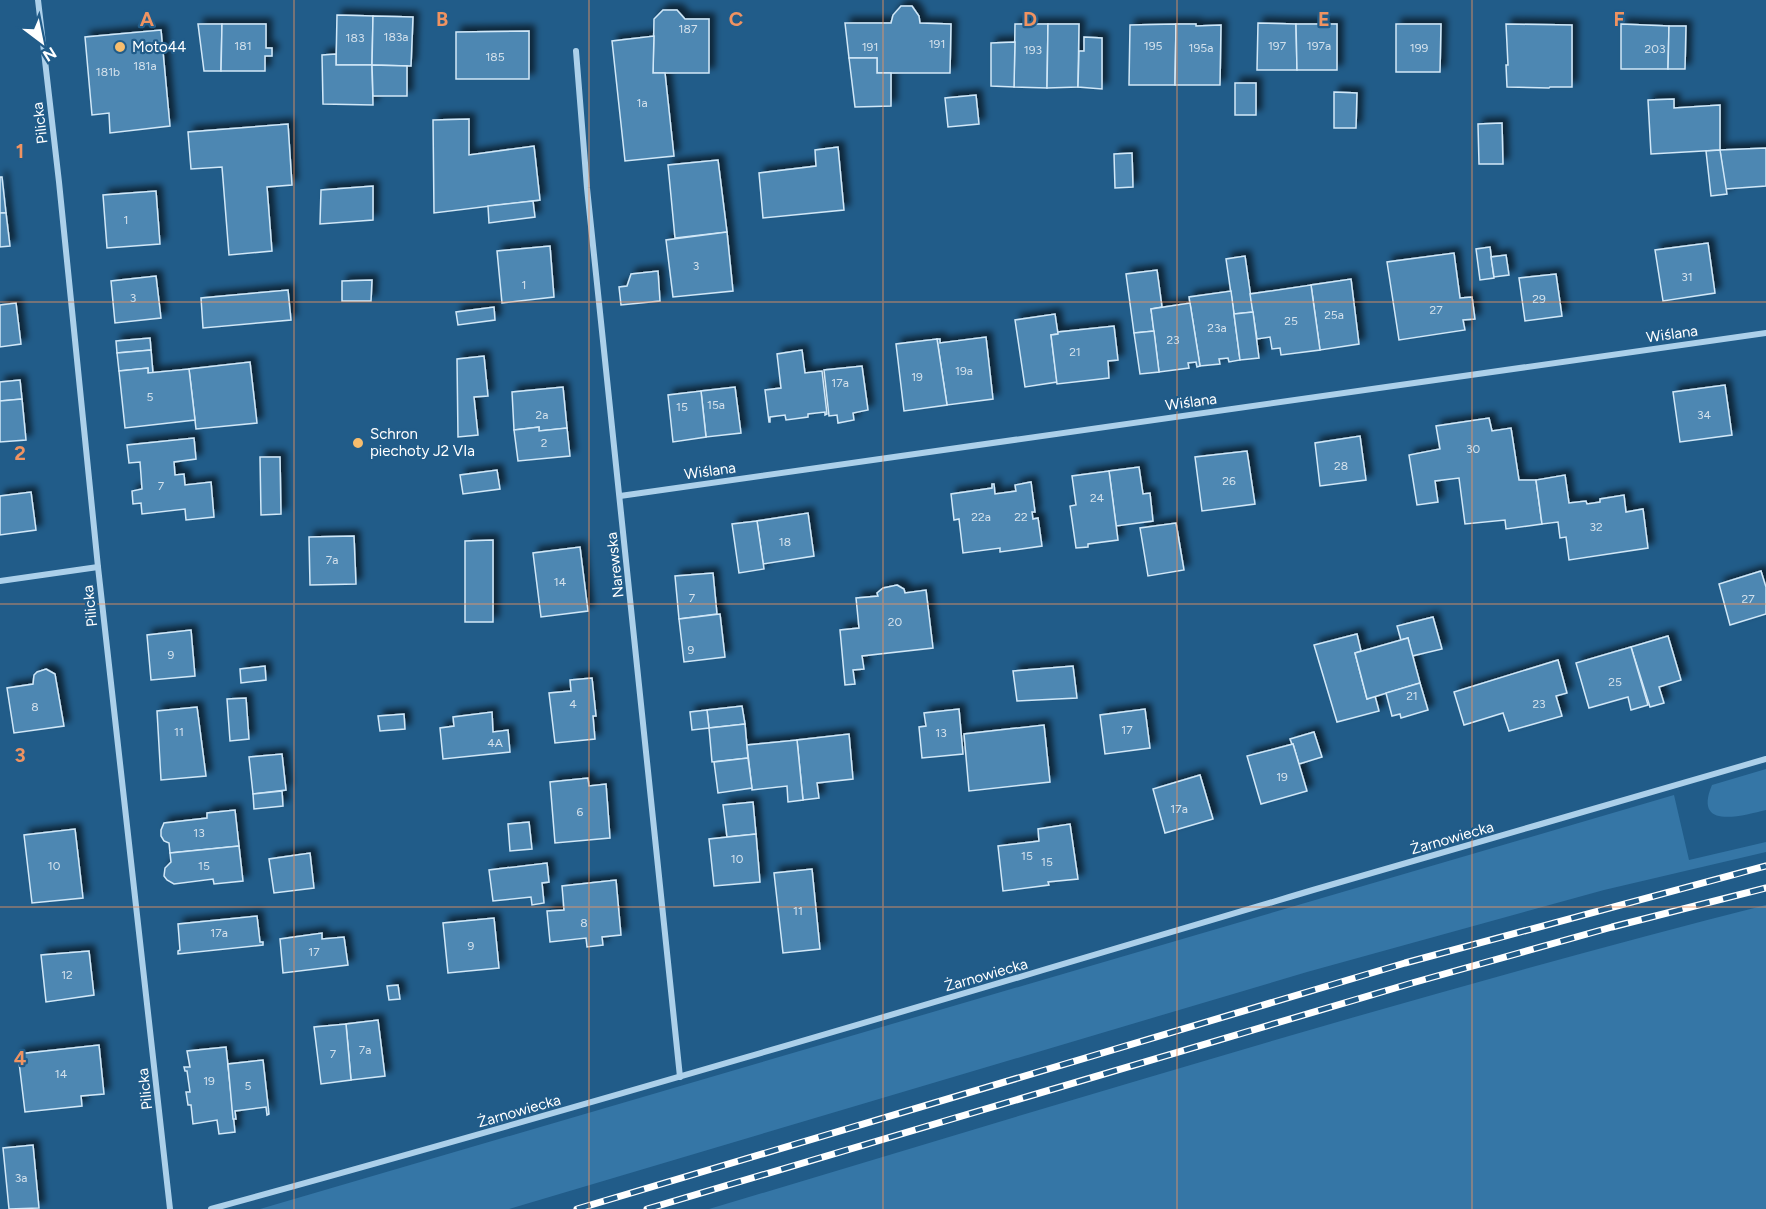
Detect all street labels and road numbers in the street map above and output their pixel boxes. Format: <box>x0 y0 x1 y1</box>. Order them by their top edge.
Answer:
street label: Pilicka <box>29 101 51 145</box>
street label: Wiślana <box>1645 321 1699 347</box>
street label: Wiślana <box>1164 389 1218 415</box>
street label: Wiślana <box>683 458 737 484</box>
street label: Narewska <box>603 531 627 599</box>
street label: Pilicka <box>79 584 101 628</box>
street label: Żarnowiecka <box>1408 818 1496 858</box>
street label: Żarnowiecka <box>942 955 1030 995</box>
street label: Pilicka <box>134 1067 156 1111</box>
street label: Żarnowiecka <box>475 1091 563 1131</box>

